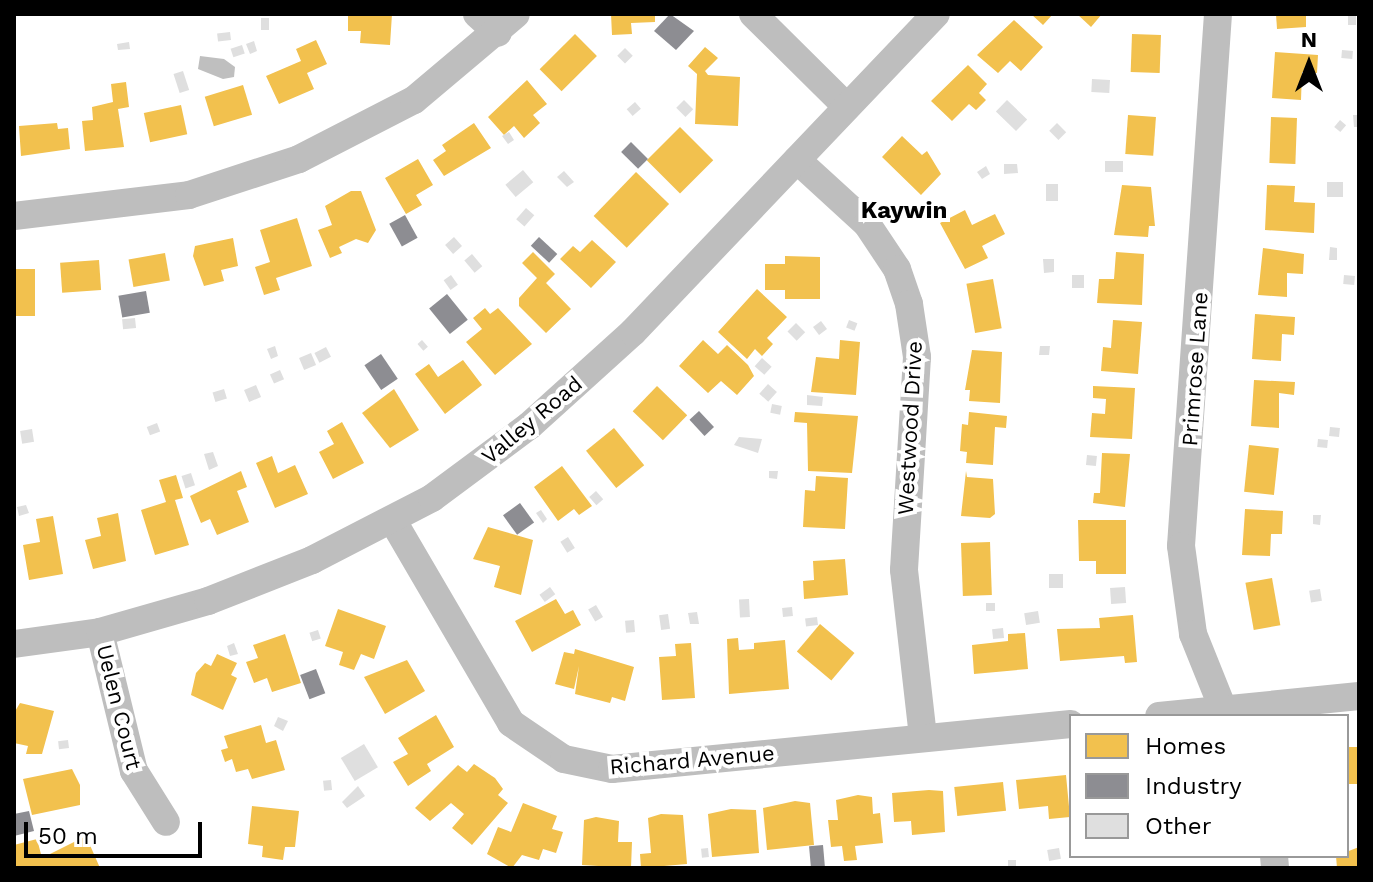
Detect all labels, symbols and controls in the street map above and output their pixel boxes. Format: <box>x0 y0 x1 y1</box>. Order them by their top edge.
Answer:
north arrow <box>1269 24 1349 104</box>
text: N <box>1301 27 1317 52</box>
district label: Kaywin <box>861 197 947 225</box>
street label: Primrose Lane <box>1176 291 1214 447</box>
street label: Westwood Drive <box>892 340 928 516</box>
street label: Valley Road <box>476 370 588 470</box>
street label: Uelen Court <box>91 642 147 772</box>
legend <box>1069 714 1349 858</box>
text: Homes <box>1145 732 1226 760</box>
street label: Richard Avenue <box>608 740 776 780</box>
text: Industry <box>1145 772 1242 800</box>
scale bar <box>28 806 206 856</box>
text: Other <box>1145 812 1212 840</box>
text: 50 m <box>38 822 98 850</box>

